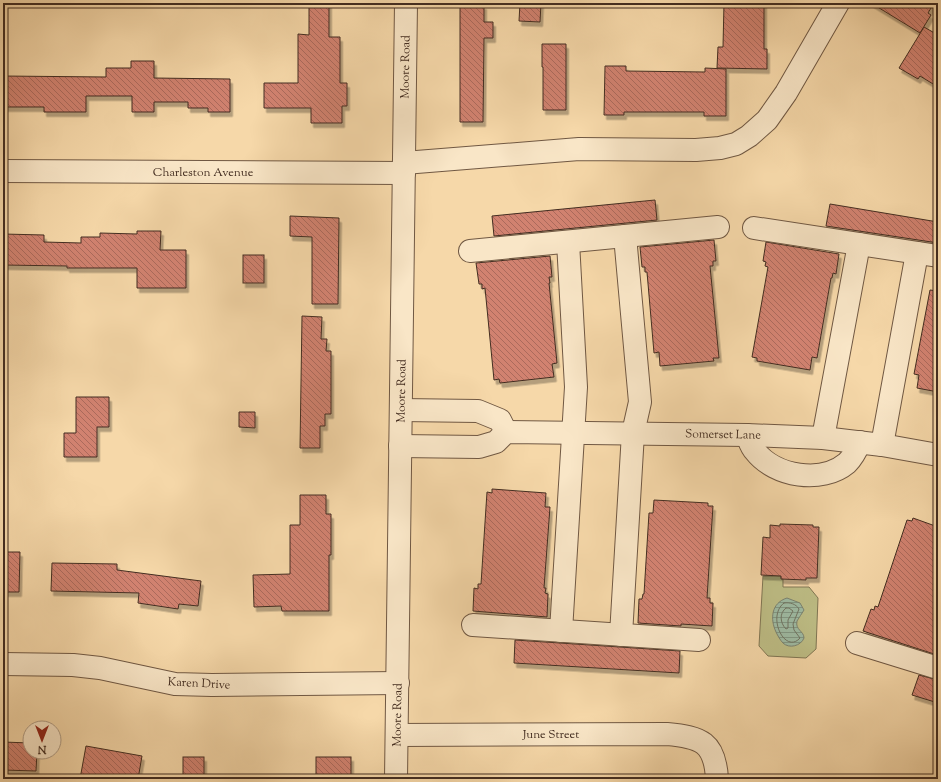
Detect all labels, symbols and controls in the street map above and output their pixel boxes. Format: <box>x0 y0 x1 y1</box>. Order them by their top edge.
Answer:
street label: Moore Road <box>396 35 416 99</box>
street label: Charleston Avenue <box>153 164 254 182</box>
street label: Moore Road <box>392 359 412 423</box>
street label: Somerset Lane <box>685 425 761 445</box>
street label: Karen Drive <box>167 673 231 695</box>
street label: Moore Road <box>388 683 408 747</box>
north arrow <box>22 720 62 760</box>
street label: June Street <box>522 726 579 744</box>
text: N <box>37 741 47 757</box>

